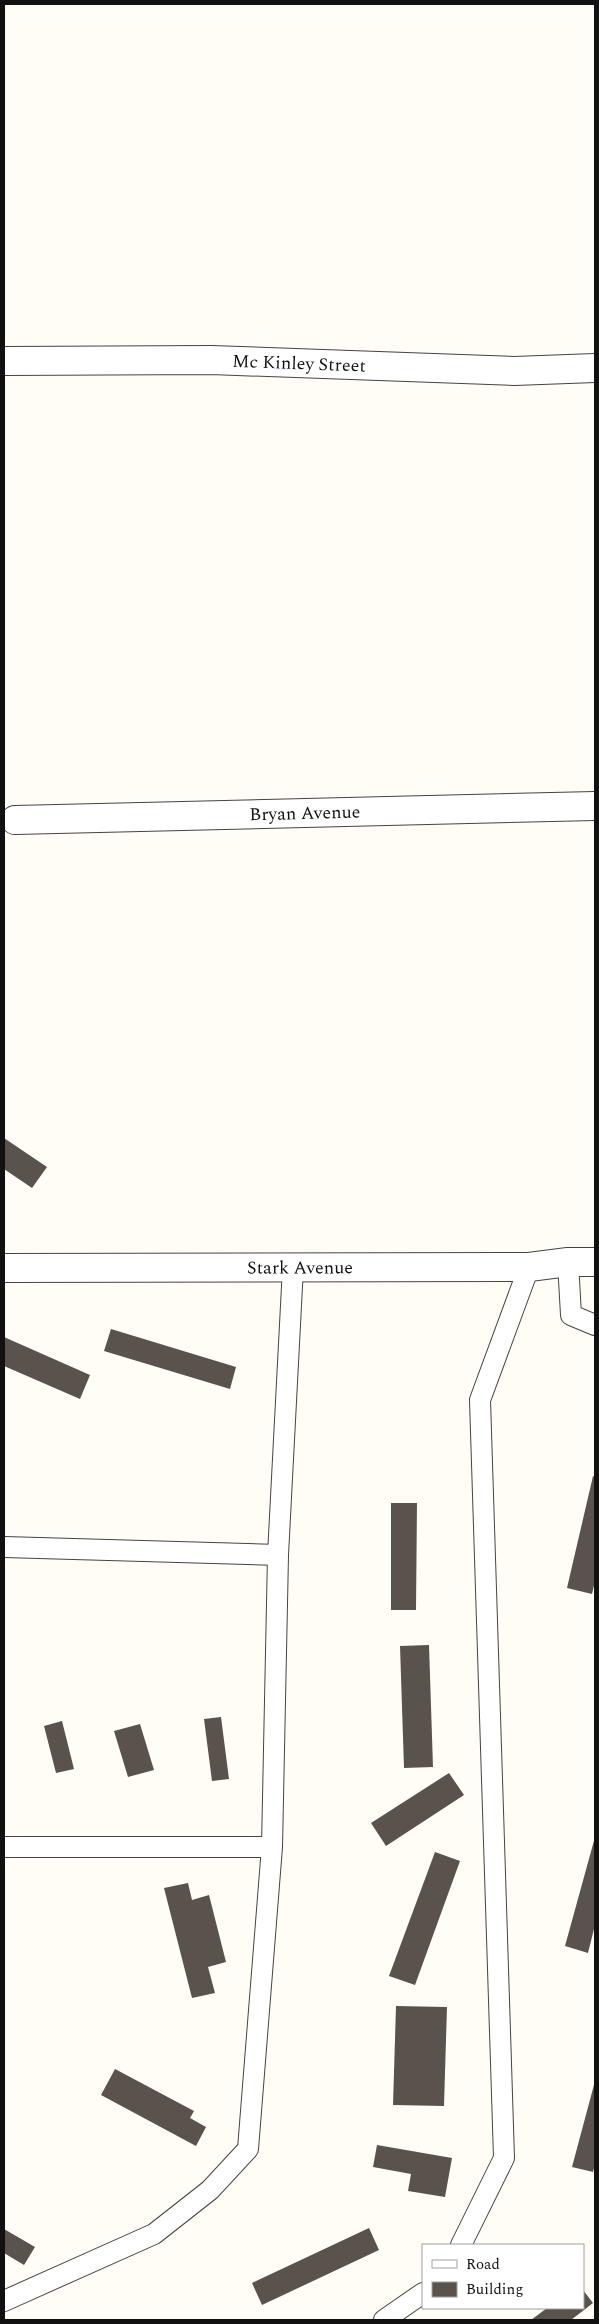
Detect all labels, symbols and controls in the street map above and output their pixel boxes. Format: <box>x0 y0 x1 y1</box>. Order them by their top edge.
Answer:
street label: Mc Kinley Street <box>232 348 366 380</box>
street label: Bryan Avenue <box>249 799 361 828</box>
street label: Stark Avenue <box>247 1254 353 1282</box>
legend <box>422 2244 584 2309</box>
text: Road <box>466 2253 500 2276</box>
text: Building <box>466 2278 523 2301</box>

